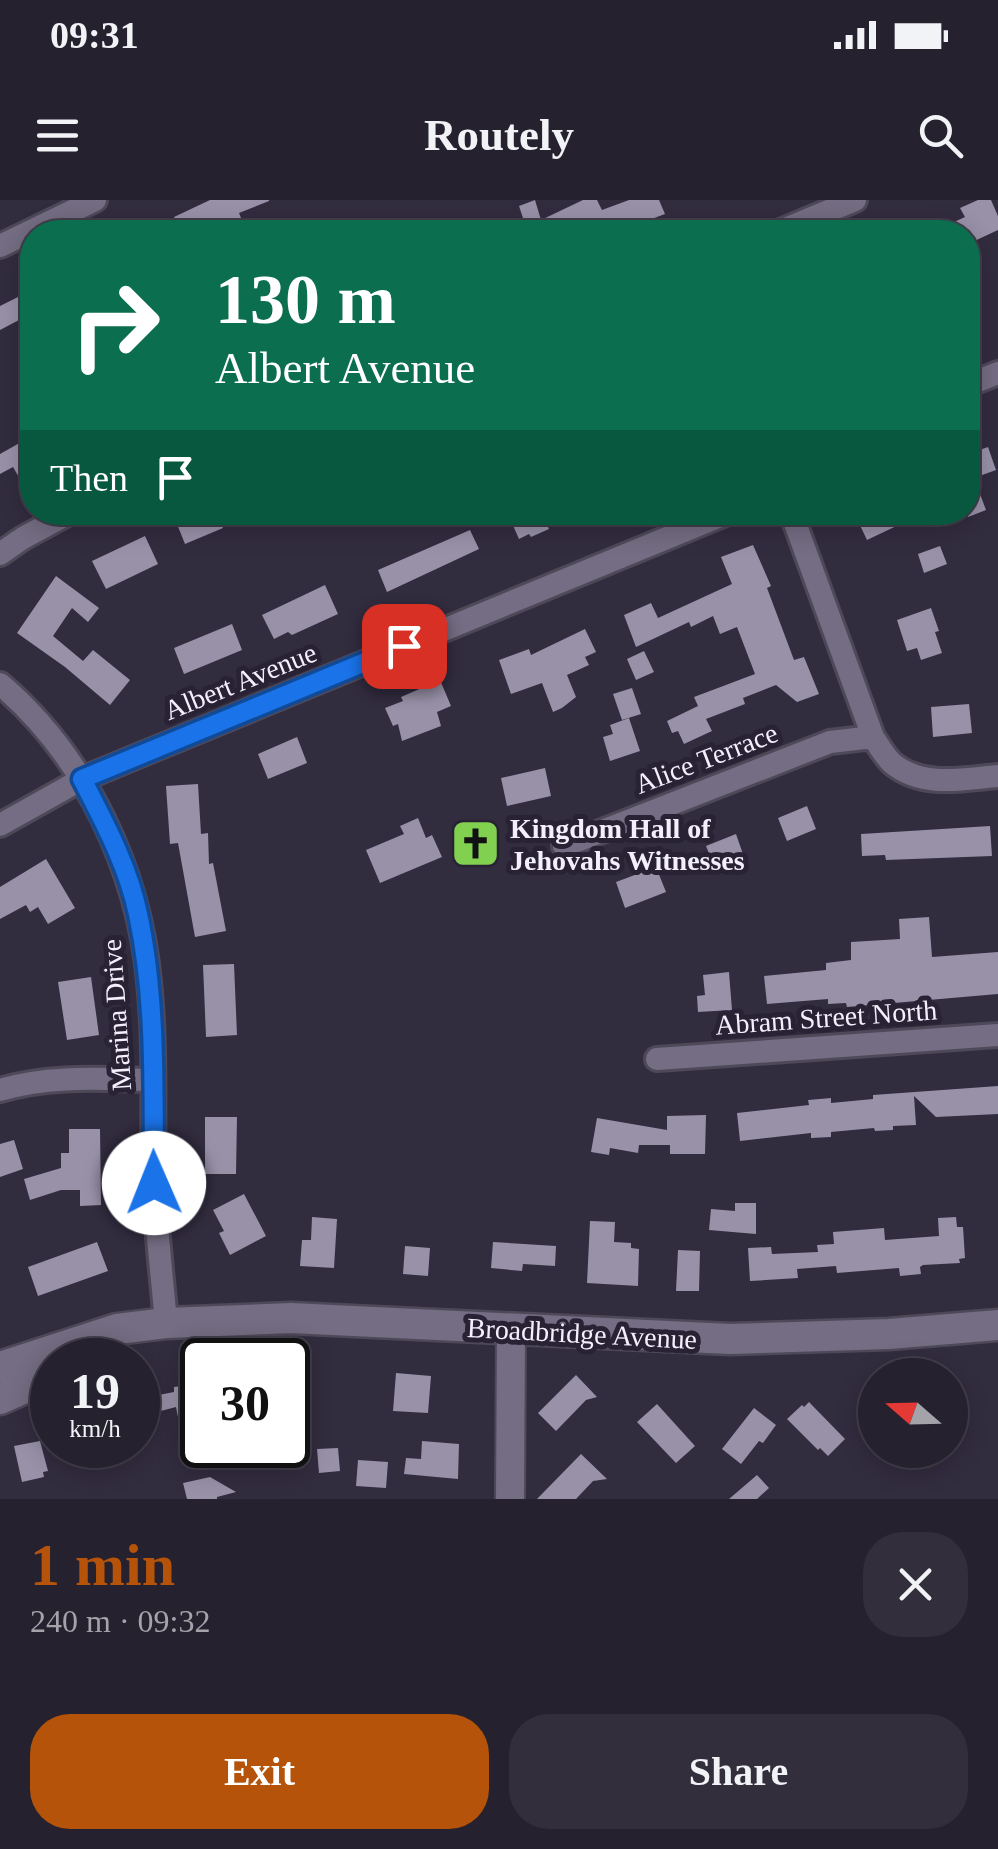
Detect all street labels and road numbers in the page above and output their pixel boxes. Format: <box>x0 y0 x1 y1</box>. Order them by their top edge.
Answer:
street label: Albert Avenue <box>159 637 321 726</box>
street label: Alice Terrace <box>630 717 782 800</box>
street label: Marina Drive <box>96 938 137 1092</box>
street label: Abram Street North <box>714 994 938 1041</box>
street label: Broadbridge Avenue <box>466 1312 698 1355</box>

